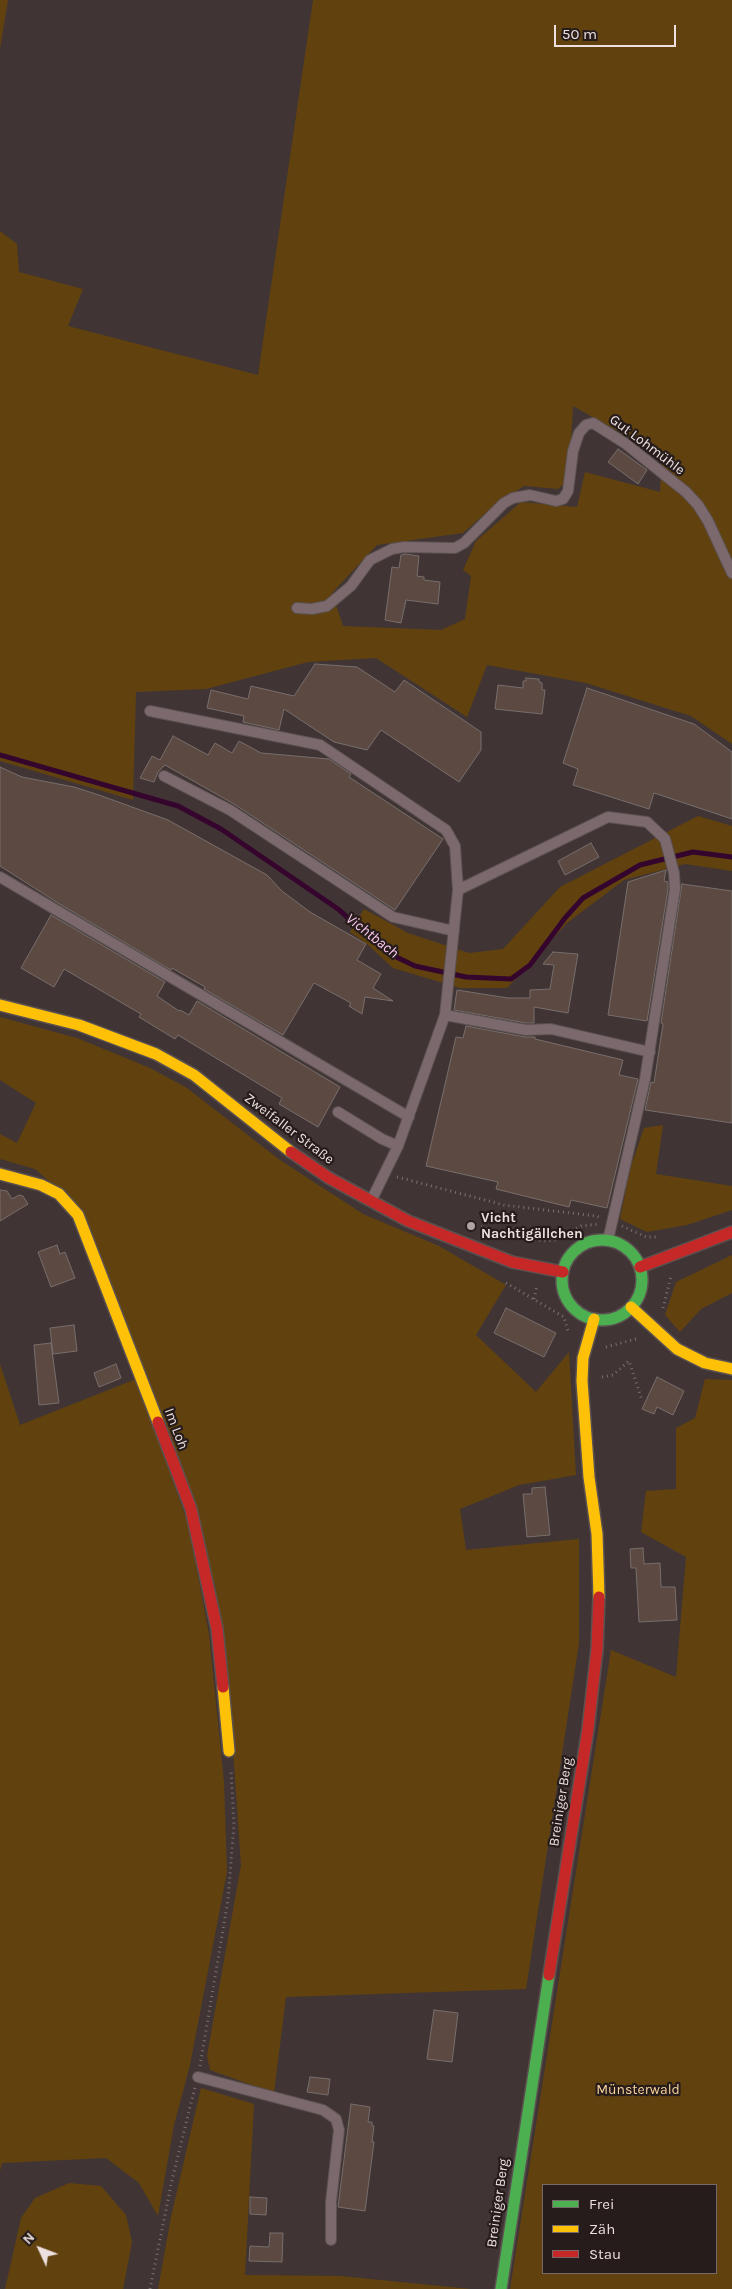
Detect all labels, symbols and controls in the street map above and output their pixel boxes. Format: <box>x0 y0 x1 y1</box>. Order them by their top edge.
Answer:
scale bar <box>557 15 680 47</box>
text: 50 m <box>562 25 597 43</box>
street label: Gut Lohmühle <box>606 411 688 479</box>
water label: Vichtbach <box>342 910 402 962</box>
street label: Zweifaller Straße <box>241 1090 337 1168</box>
place label: Vicht Nachtigällchen <box>481 1210 583 1242</box>
marker: Vicht Nachtigällchen <box>465 1220 477 1232</box>
street label: Im Loh <box>160 1406 192 1452</box>
street label: Breiniger Berg <box>546 1756 576 1848</box>
park label: Münsterwald <box>596 2082 680 2098</box>
street label: Breiniger Berg <box>483 2157 513 2249</box>
legend <box>542 2184 717 2274</box>
text: Frei <box>589 2195 614 2213</box>
text: Zäh <box>589 2220 615 2238</box>
north arrow <box>15 2224 65 2274</box>
text: N <box>19 2229 38 2248</box>
text: Stau <box>589 2245 621 2263</box>

